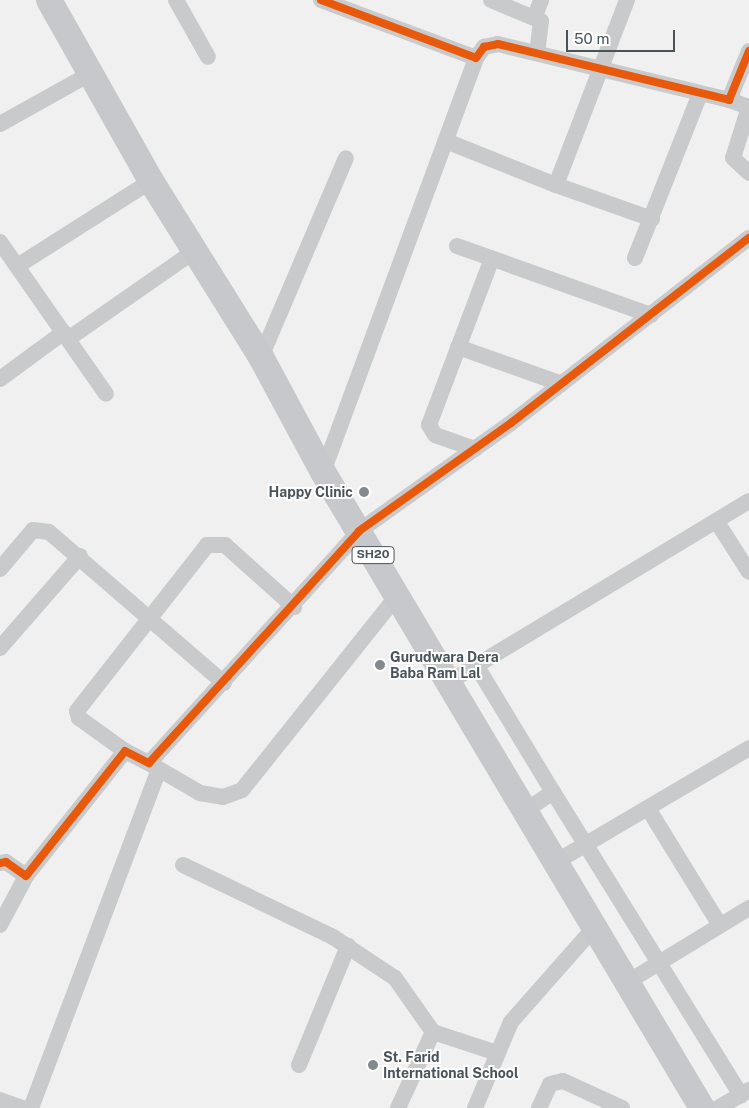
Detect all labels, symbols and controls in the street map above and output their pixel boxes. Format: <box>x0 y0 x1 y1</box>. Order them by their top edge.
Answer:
scale bar <box>569 20 678 52</box>
text: 50 m <box>574 30 609 47</box>
place label: Happy Clinic <box>268 484 353 500</box>
marker: Happy Clinic <box>357 485 371 499</box>
road number: SH20 <box>350 546 396 564</box>
place label: Gurudwara Dera Baba Ram Lal <box>390 649 499 682</box>
marker: Gurudwara Dera Baba Ram Lal <box>374 659 386 671</box>
place label: St. Farid International School <box>383 1049 519 1082</box>
marker: St. Farid International School <box>367 1059 379 1071</box>

